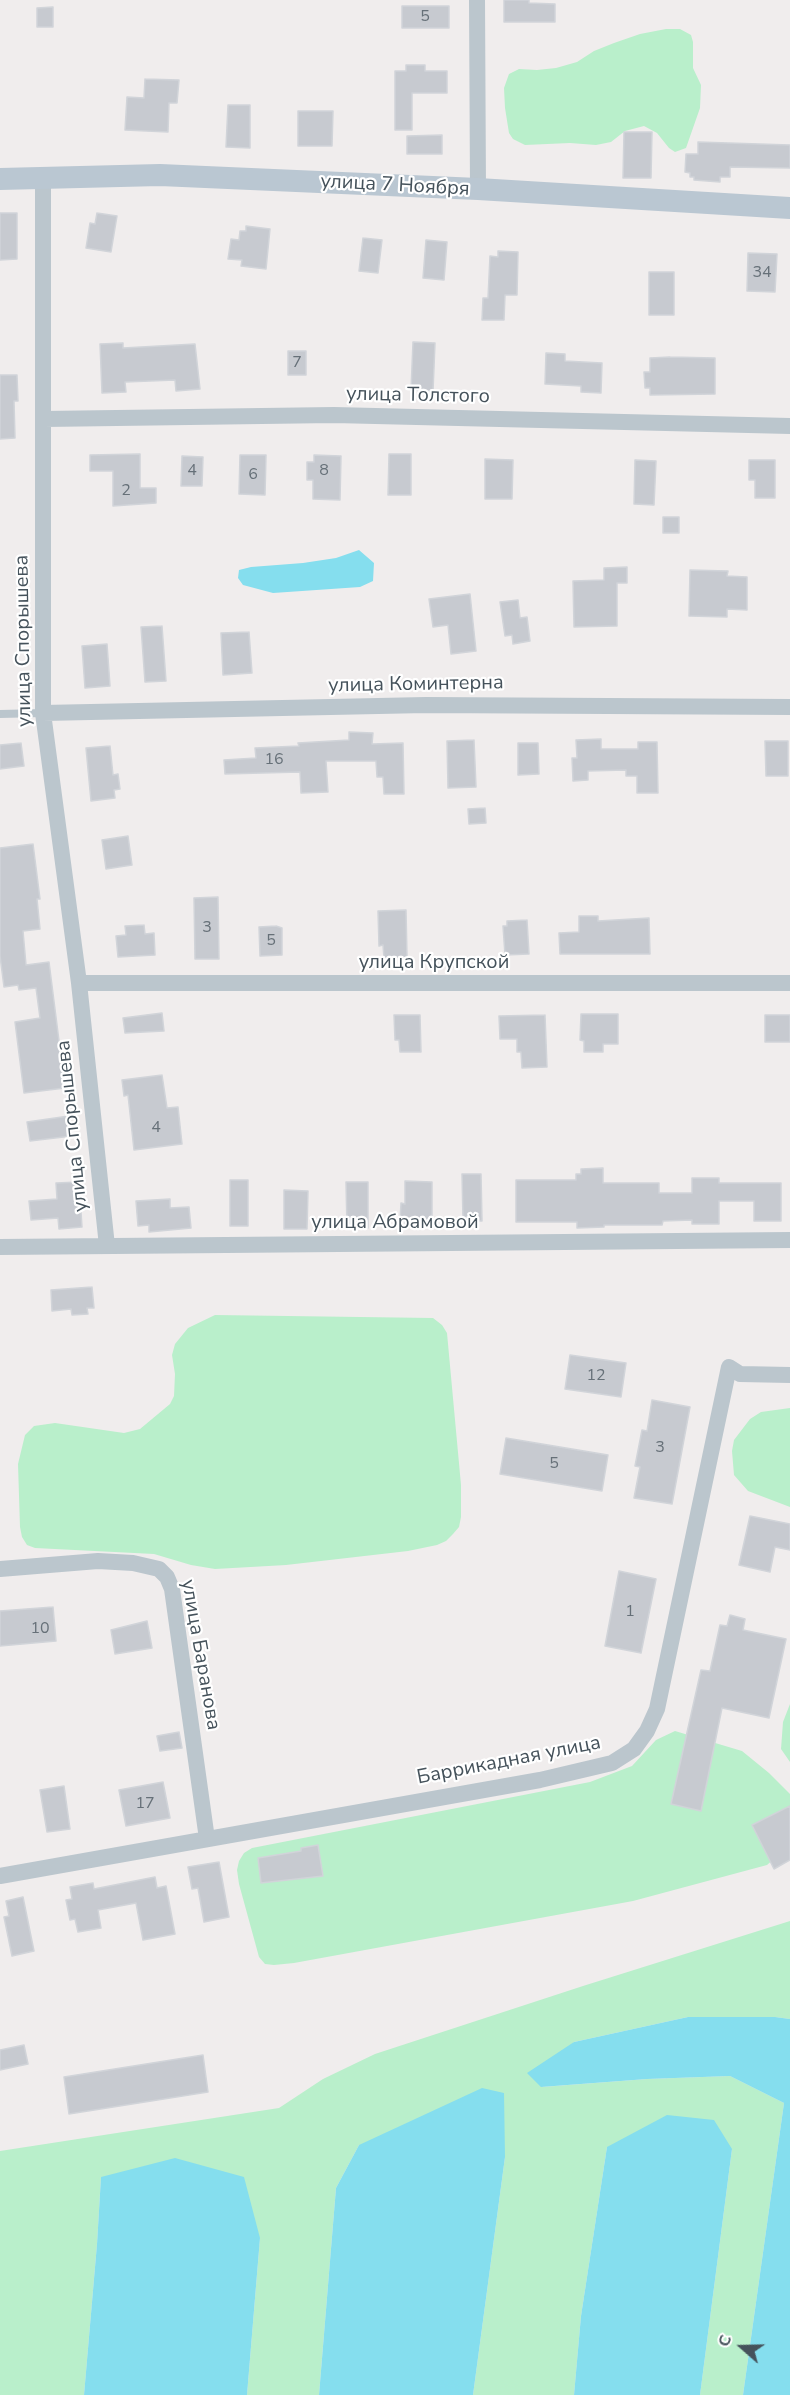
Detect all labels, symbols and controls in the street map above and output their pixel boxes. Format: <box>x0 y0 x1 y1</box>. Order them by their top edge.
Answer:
house number: 5 <box>420 7 430 27</box>
street label: улица 7 Ноября <box>320 170 470 202</box>
house number: 34 <box>752 263 772 283</box>
house number: 7 <box>292 353 302 373</box>
street label: улица Толстого <box>346 383 490 409</box>
house number: 4 <box>187 461 197 481</box>
house number: 8 <box>319 461 329 481</box>
house number: 6 <box>248 465 258 485</box>
house number: 2 <box>121 481 131 501</box>
street label: улица Спорышева <box>10 555 38 727</box>
street label: улица Коминтерна <box>328 671 504 699</box>
house number: 16 <box>264 750 284 770</box>
house number: 3 <box>202 918 212 938</box>
house number: 5 <box>266 931 276 951</box>
street label: улица Крупской <box>359 951 509 975</box>
street label: улица Спорышева <box>52 1039 94 1213</box>
house number: 4 <box>151 1118 161 1138</box>
street label: улица Абрамовой <box>311 1211 479 1235</box>
house number: 12 <box>586 1366 606 1386</box>
house number: 3 <box>655 1438 665 1458</box>
house number: 5 <box>549 1454 559 1474</box>
street label: улица Баранова <box>175 1578 225 1732</box>
house number: 1 <box>625 1602 635 1622</box>
house number: 10 <box>30 1619 50 1639</box>
street label: Баррикадная улица <box>415 1731 603 1791</box>
house number: 17 <box>135 1794 155 1814</box>
north arrow <box>712 2317 772 2377</box>
text: С <box>713 2332 737 2350</box>

